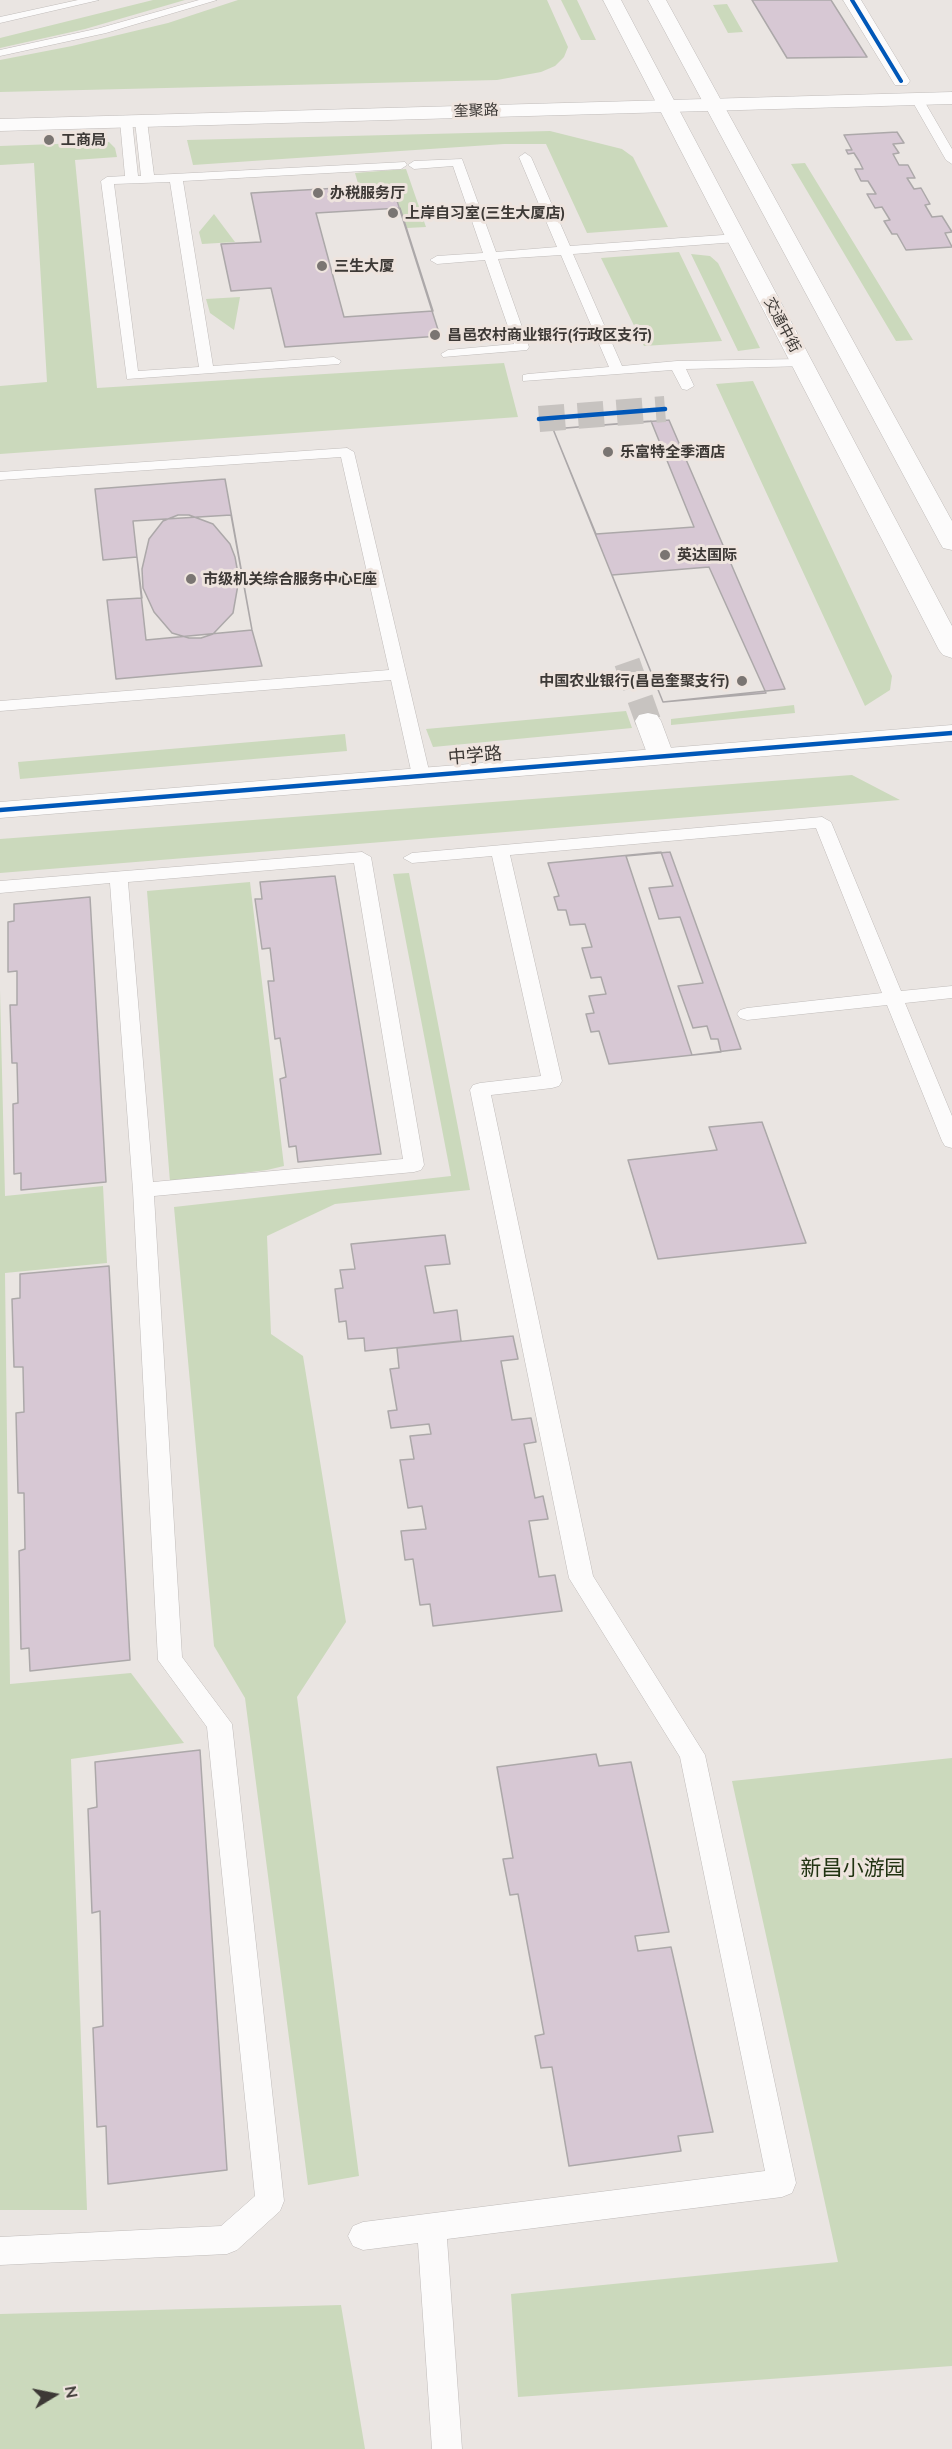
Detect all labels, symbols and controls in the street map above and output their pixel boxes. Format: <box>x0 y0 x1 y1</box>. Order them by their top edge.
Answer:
street label: 奎聚路 <box>453 101 499 121</box>
place label: 工商局 <box>61 131 106 149</box>
marker: 工商局 <box>42 133 56 147</box>
place label: 办税服务厅 <box>330 184 405 202</box>
marker: 办税服务厅 <box>311 186 325 200</box>
place label: 上岸自习室(三生大厦店) <box>405 204 566 222</box>
marker: 上岸自习室(三生大厦店) <box>386 206 400 220</box>
place label: 三生大厦 <box>334 257 394 275</box>
marker: 三生大厦 <box>315 259 329 273</box>
street label: 交通中街 <box>760 294 804 356</box>
place label: 昌邑农村商业银行(行政区支行) <box>447 326 653 344</box>
marker: 昌邑农村商业银行(行政区支行) <box>428 328 442 342</box>
place label: 乐富特全季酒店 <box>620 443 725 461</box>
marker: 乐富特全季酒店 <box>601 445 615 459</box>
place label: 英达国际 <box>677 546 737 564</box>
marker: 英达国际 <box>658 548 672 562</box>
place label: 市级机关综合服务中心E座 <box>203 570 377 588</box>
marker: 市级机关综合服务中心E座 <box>184 572 198 586</box>
place label: 中国农业银行(昌邑奎聚支行) <box>539 672 730 690</box>
marker: 中国农业银行(昌邑奎聚支行) <box>735 674 749 688</box>
street label: 中学路 <box>447 743 503 769</box>
park label: 新昌小游园 <box>801 1856 905 1882</box>
north arrow <box>24 2365 84 2425</box>
text: N <box>61 2384 83 2400</box>

